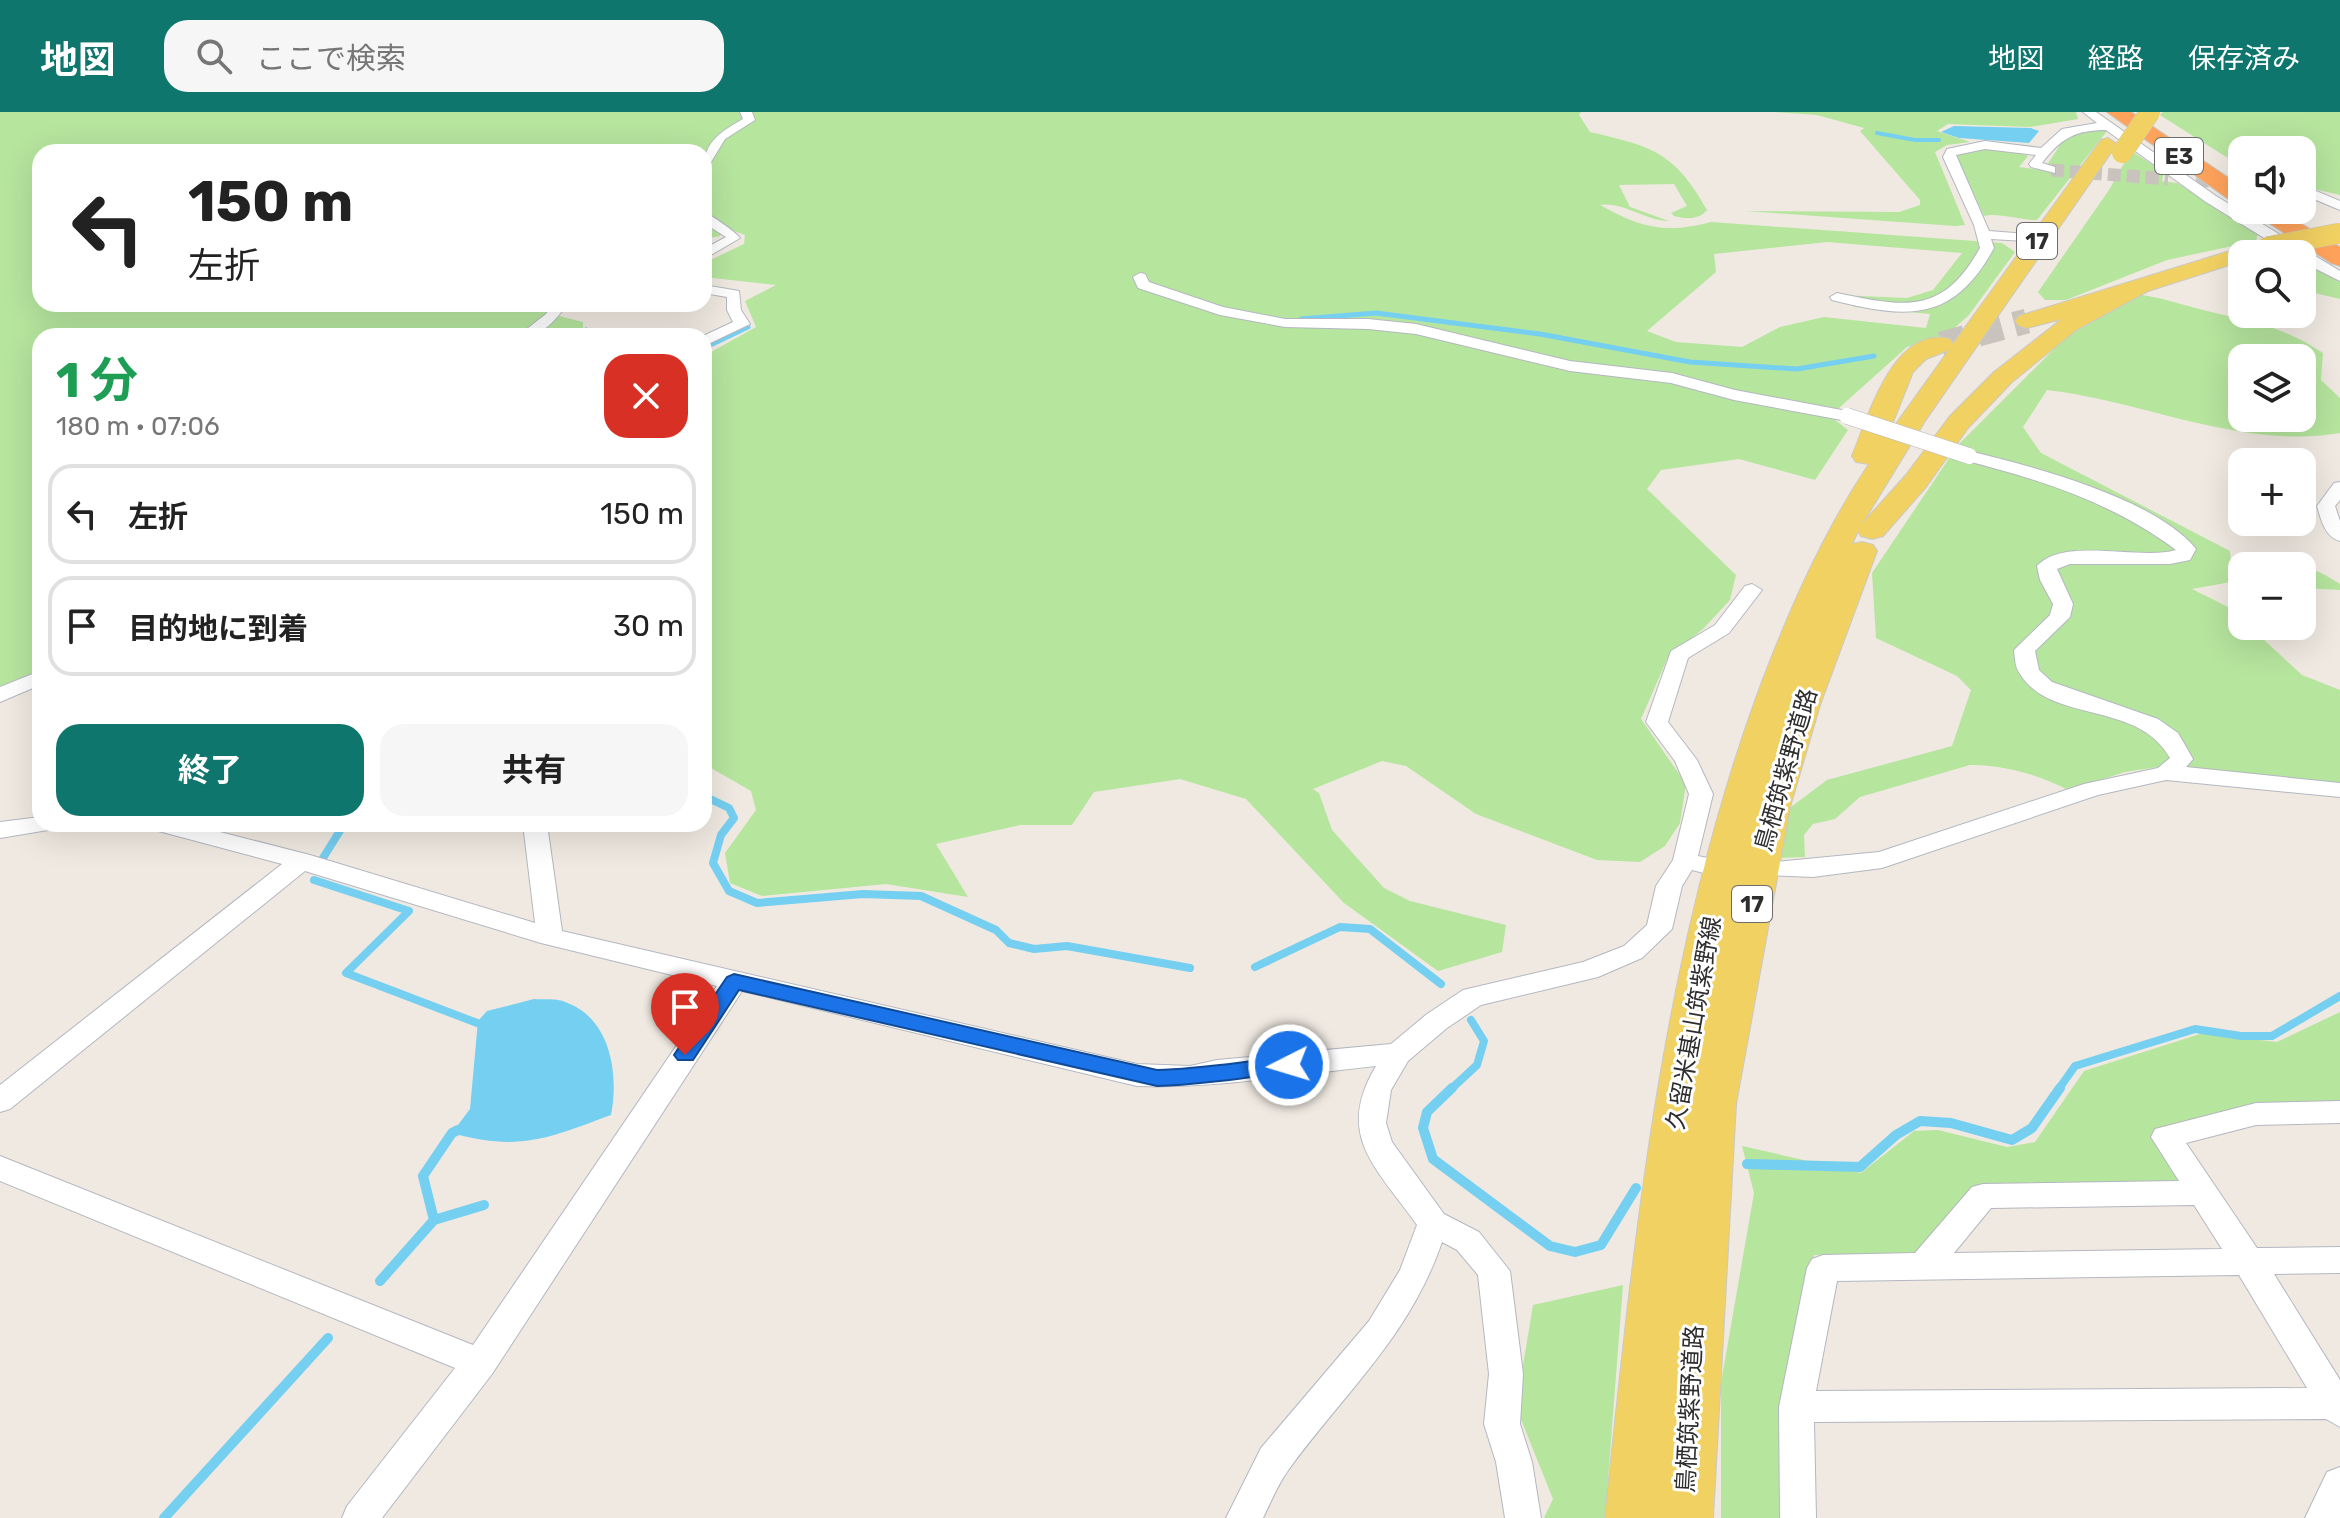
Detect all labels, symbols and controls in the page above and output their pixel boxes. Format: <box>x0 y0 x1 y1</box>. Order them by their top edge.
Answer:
search box <box>164 20 724 92</box>
icon: search <box>192 34 236 78</box>
text: 地図 <box>40 37 116 83</box>
text: ここで検索 <box>256 41 406 77</box>
text: 地図 <box>1988 42 2044 75</box>
text: 経路 <box>2088 42 2144 75</box>
text: 保存済み <box>2188 42 2300 75</box>
map controls <box>2228 136 2316 640</box>
button: sound <box>2228 136 2316 224</box>
road number: E3 <box>2155 138 2203 174</box>
text: 150 m <box>188 169 353 235</box>
icon: left <box>56 176 160 280</box>
road number: 17 <box>2017 223 2057 259</box>
button: search <box>2228 240 2316 328</box>
text: 左折 <box>188 244 260 287</box>
button: layers <box>2228 344 2316 432</box>
text: 1 分 <box>56 352 138 409</box>
button: close <box>604 354 688 438</box>
text: 180 m · 07:06 <box>56 411 220 442</box>
button: + <box>2228 448 2316 536</box>
icon: left <box>60 492 104 536</box>
text: 150 m <box>600 496 684 532</box>
text: 左折 <box>128 499 188 535</box>
button: − <box>2228 552 2316 640</box>
icon: arrive <box>60 604 104 648</box>
text: 30 m <box>613 608 684 644</box>
text: 目的地に到着 <box>128 611 308 647</box>
street label: 鳥栖筑紫野道路 <box>1749 685 1823 855</box>
button: 終了 <box>56 724 364 816</box>
button: 共有 <box>380 724 688 816</box>
road number: 17 <box>1732 886 1772 922</box>
street label: 久留米基山筑紫野線 <box>1661 914 1727 1132</box>
pin <box>651 973 719 1055</box>
icon: arrive <box>663 985 707 1029</box>
position arrow <box>1247 1023 1331 1107</box>
street label: 鳥栖筑紫野道路 <box>1672 1324 1708 1494</box>

